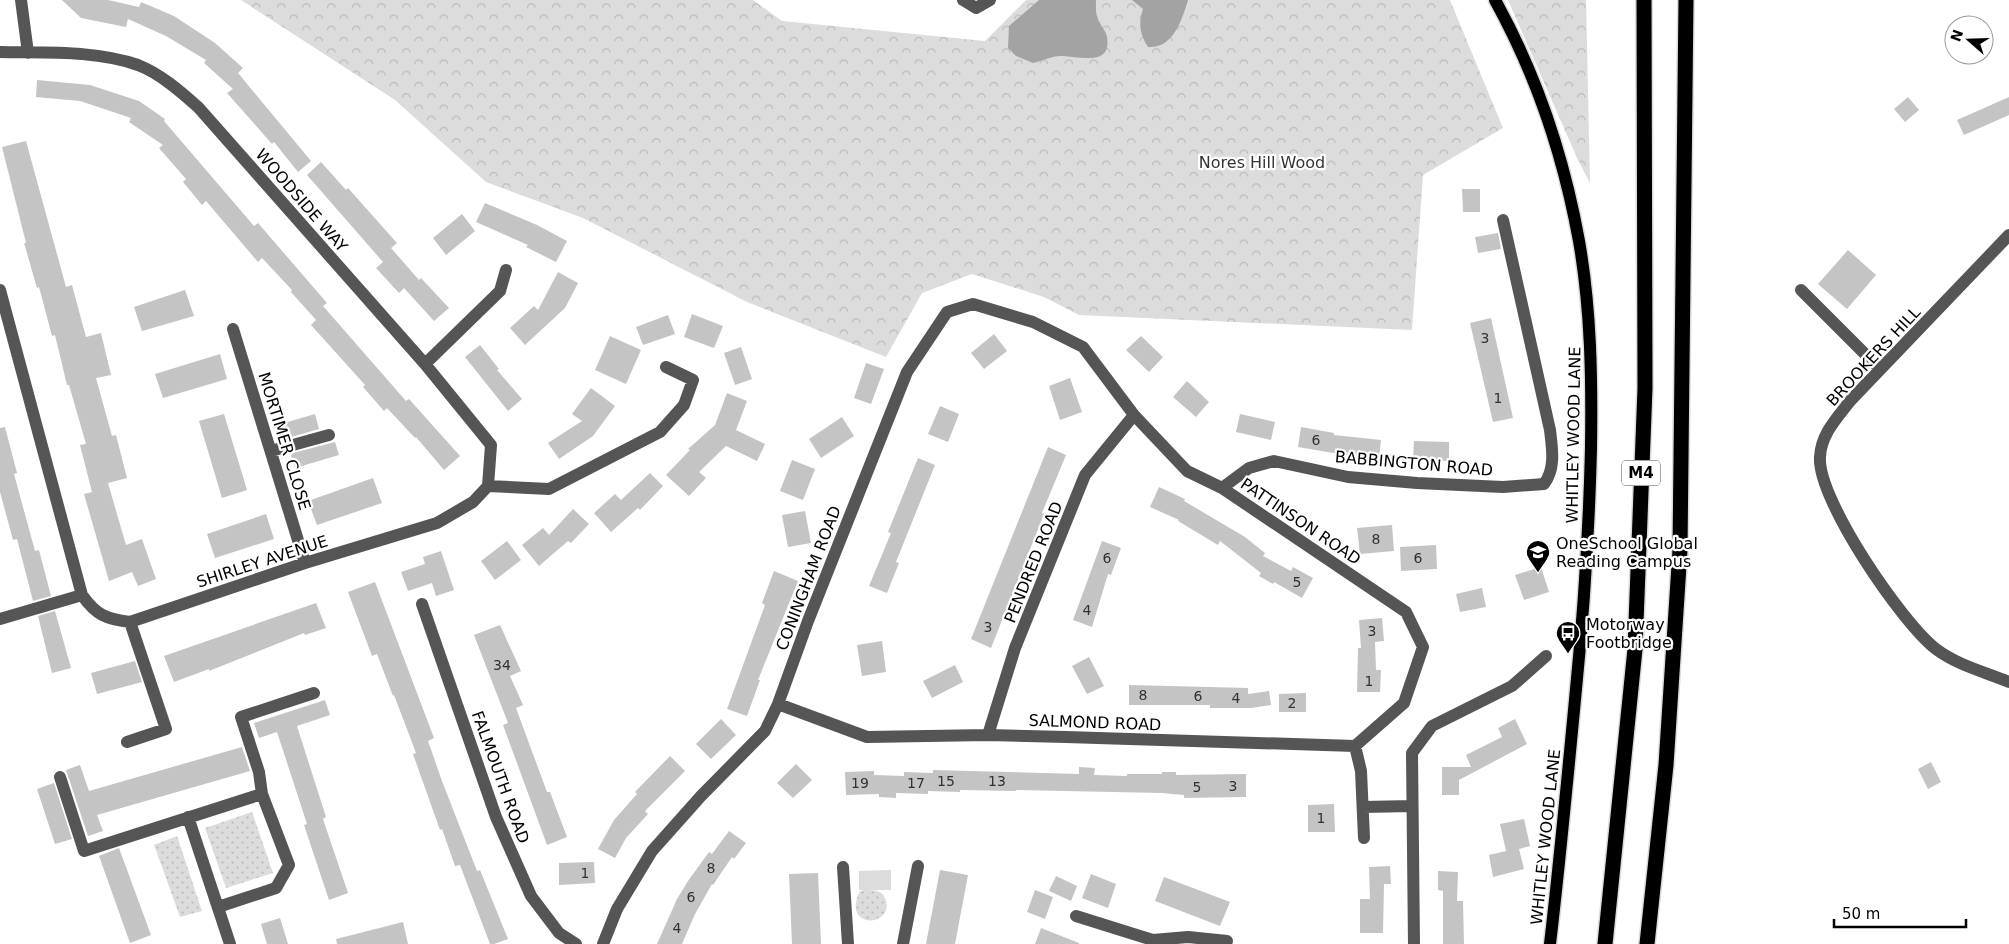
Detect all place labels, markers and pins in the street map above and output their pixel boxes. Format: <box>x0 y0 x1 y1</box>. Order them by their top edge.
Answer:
place label: OneSchool Global Reading Campus <box>1556 534 1698 571</box>
school or university icon: OneSchool Global Reading Campus <box>1525 539 1551 573</box>
place label: Motorway Footbridge <box>1586 615 1672 652</box>
bus stop icon: Motorway Footbridge <box>1555 620 1581 654</box>

